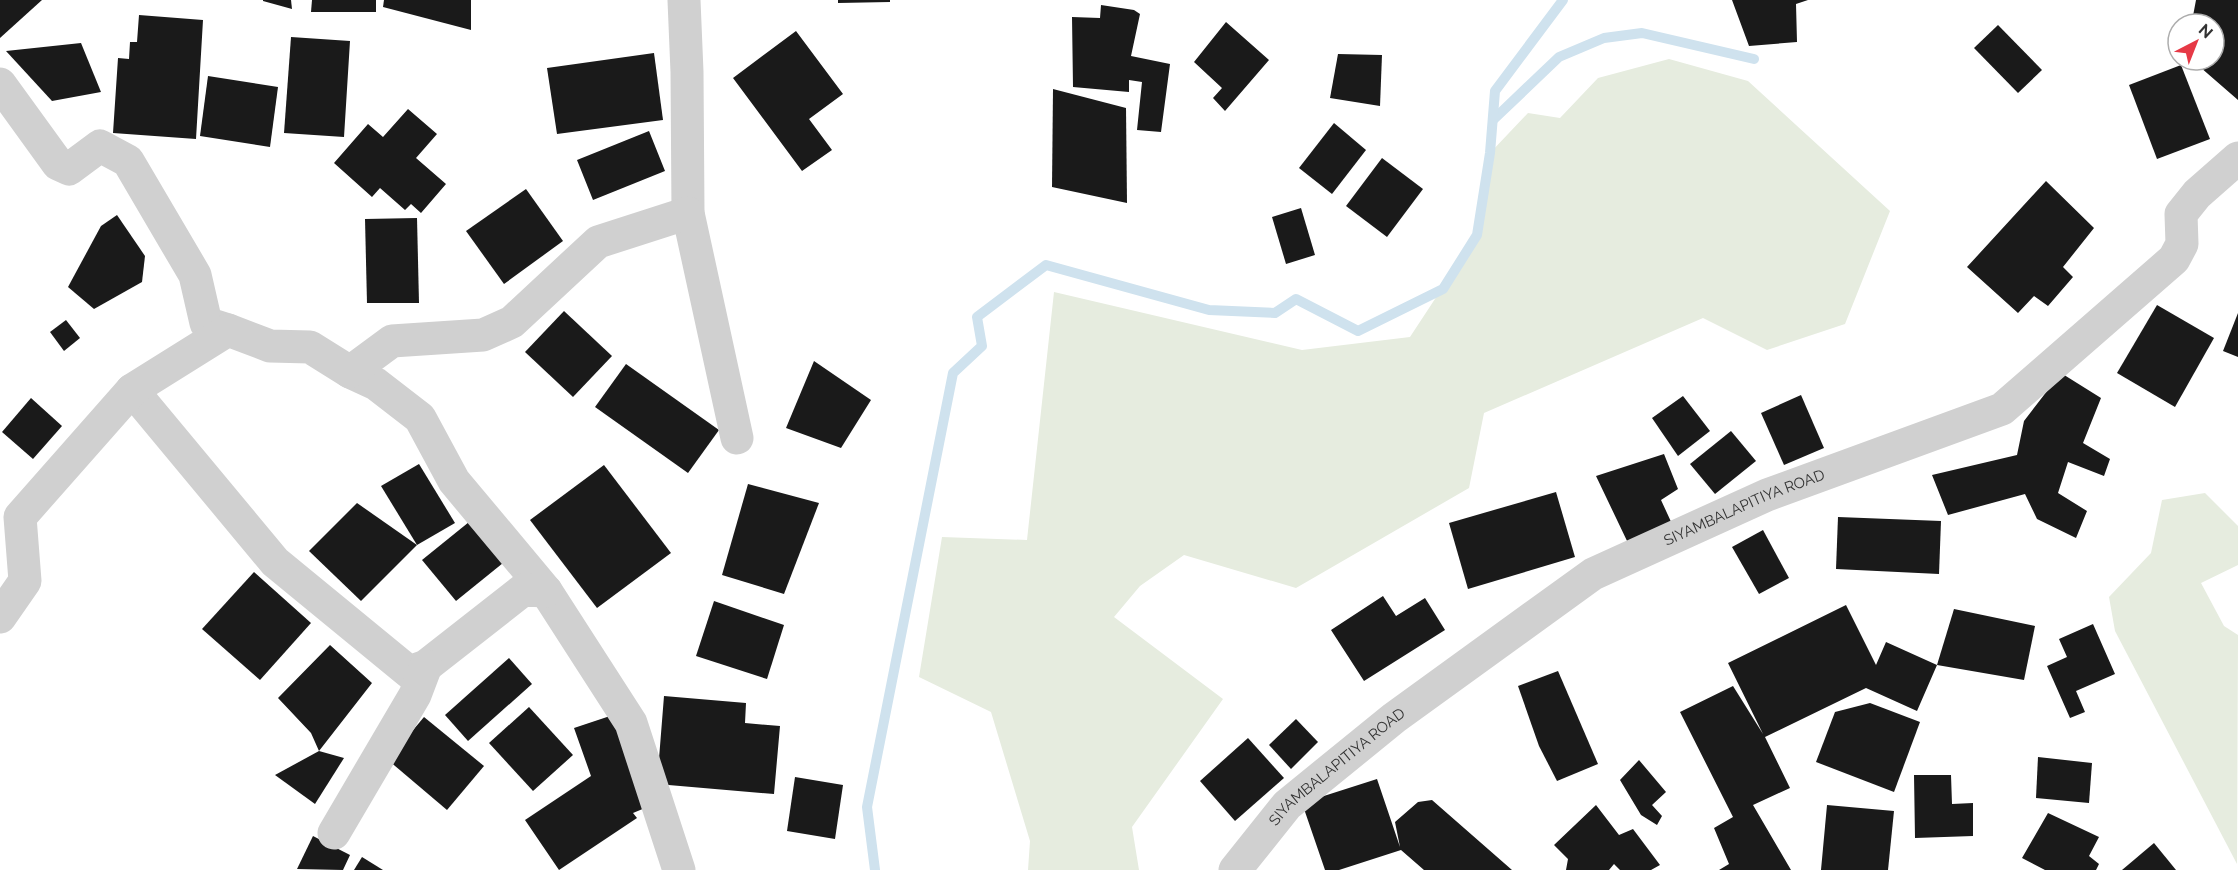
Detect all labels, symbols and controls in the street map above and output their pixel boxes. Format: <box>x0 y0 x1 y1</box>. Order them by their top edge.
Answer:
north arrow <box>2166 12 2226 72</box>
text: N <box>2195 20 2217 42</box>
street label: SIYAMBALAPITIYA ROAD <box>1661 466 1827 550</box>
street label: SIYAMBALAPITIYA ROAD <box>1265 704 1409 829</box>

